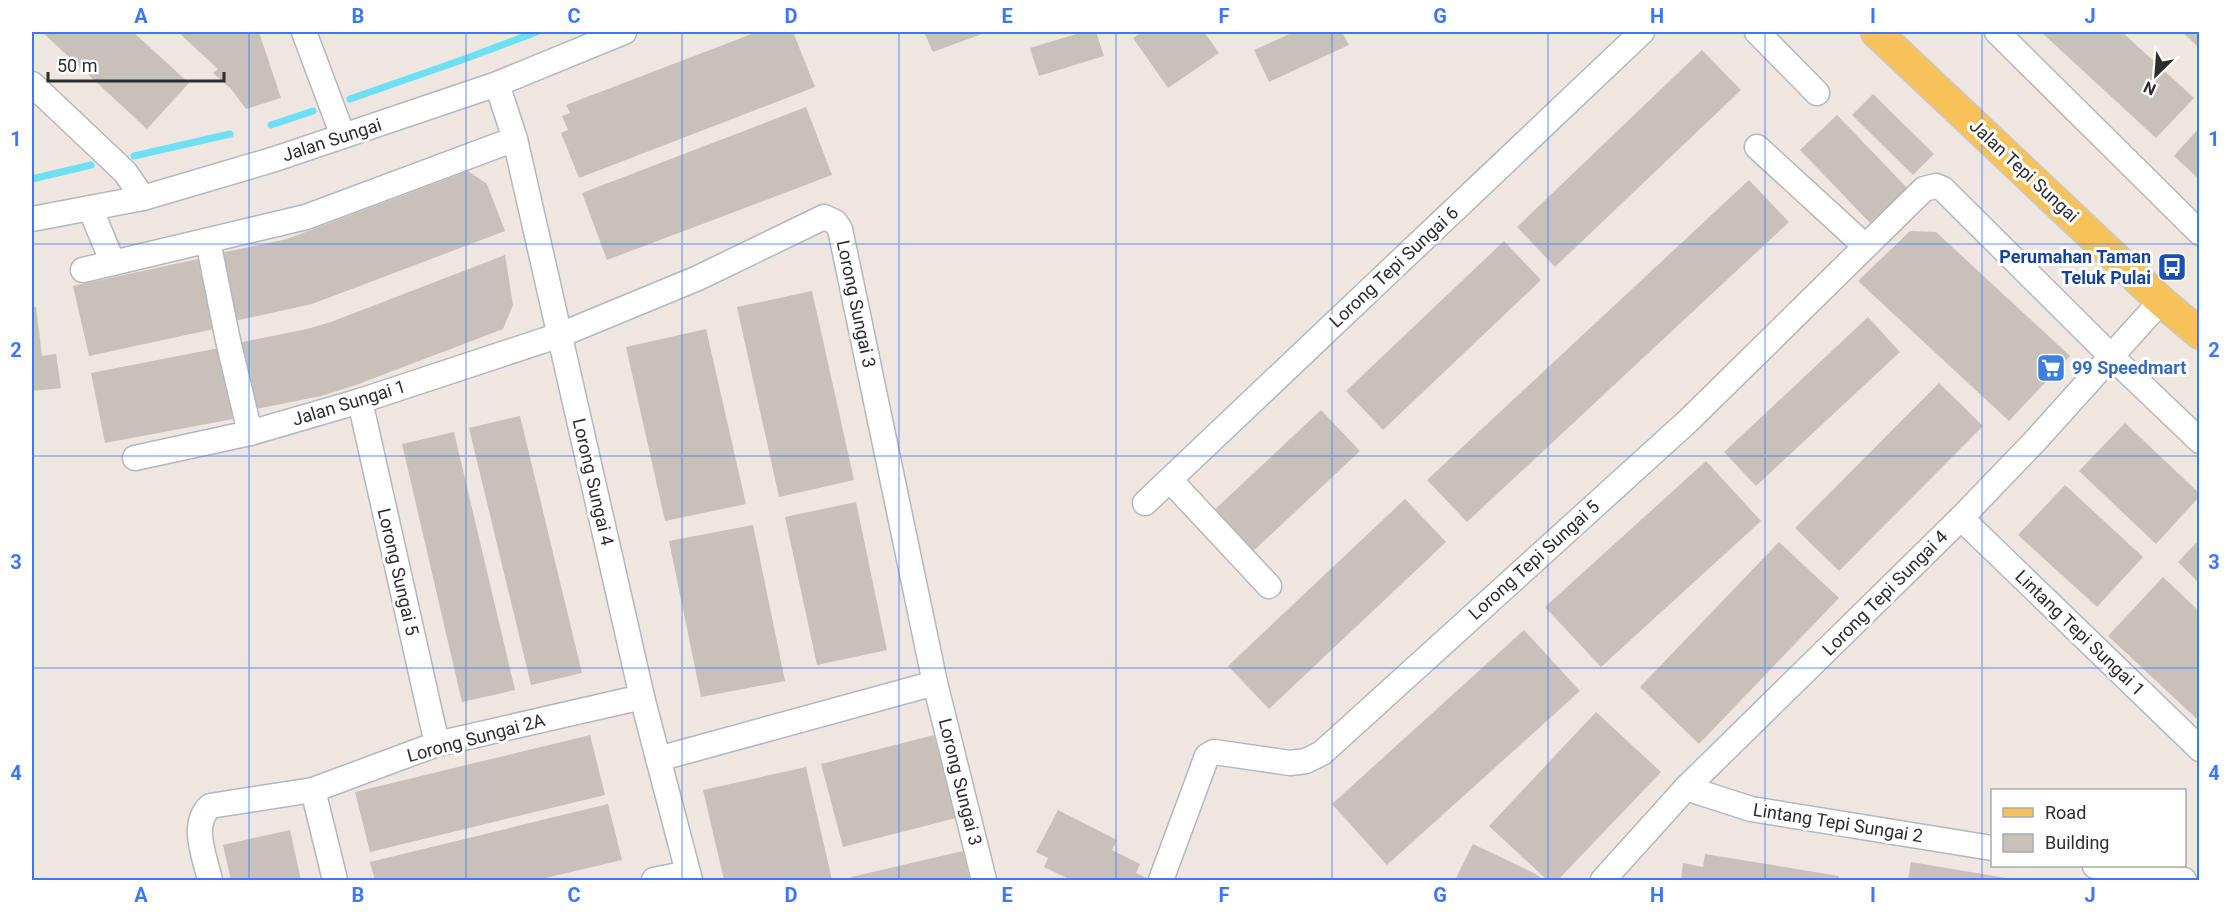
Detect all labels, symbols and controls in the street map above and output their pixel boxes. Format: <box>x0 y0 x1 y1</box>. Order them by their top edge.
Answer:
text: A <box>134 4 148 28</box>
text: B <box>352 4 364 28</box>
text: C <box>567 4 581 28</box>
text: D <box>785 4 798 28</box>
text: E <box>1001 4 1013 28</box>
text: F <box>1219 4 1230 28</box>
text: G <box>1433 4 1447 28</box>
text: H <box>1650 4 1664 28</box>
text: I <box>1870 4 1876 28</box>
text: J <box>2084 4 2096 28</box>
scale bar <box>48 45 224 83</box>
north arrow <box>2126 45 2186 105</box>
text: 50 m <box>57 55 97 76</box>
text: N <box>2141 77 2159 99</box>
street label: Jalan Sungai <box>280 114 384 165</box>
street label: Jalan Tepi Sungai <box>1966 115 2083 226</box>
text: 1 <box>10 127 22 151</box>
text: 1 <box>2208 127 2220 151</box>
street label: Lorong Tepi Sungai 6 <box>1325 202 1462 332</box>
street label: Lorong Sungai 3 <box>833 238 880 370</box>
place label: Perumahan Taman Teluk Pulai <box>1999 246 2151 288</box>
bus stop icon: Perumahan Taman Teluk Pulai <box>2156 251 2188 283</box>
text: 2 <box>10 338 22 362</box>
text: 2 <box>2208 338 2220 362</box>
supermarket icon: 99 Speedmart <box>2035 352 2067 384</box>
place label: 99 Speedmart <box>2072 357 2186 378</box>
street label: Jalan Sungai 1 <box>290 375 408 430</box>
street label: Lorong Sungai 4 <box>569 416 618 548</box>
street label: Lorong Tepi Sungai 5 <box>1464 496 1603 624</box>
street label: Lorong Sungai 5 <box>374 506 423 638</box>
street label: Lorong Tepi Sungai 4 <box>1818 526 1952 660</box>
text: 3 <box>10 550 22 574</box>
text: 3 <box>2208 550 2220 574</box>
street label: Lintang Tepi Sungai 1 <box>2011 565 2149 700</box>
street label: Lorong Sungai 2A <box>405 709 547 766</box>
street label: Lorong Sungai 3 <box>935 716 986 848</box>
text: 4 <box>10 761 22 785</box>
text: 4 <box>2208 761 2220 785</box>
legend <box>1991 789 2186 867</box>
street label: Lintang Tepi Sungai 2 <box>1752 799 1924 846</box>
text: Road <box>2045 802 2086 823</box>
text: Building <box>2045 832 2109 853</box>
text: A <box>134 883 148 907</box>
text: B <box>352 883 364 907</box>
text: C <box>567 883 581 907</box>
text: D <box>785 883 798 907</box>
text: E <box>1001 883 1013 907</box>
text: F <box>1219 883 1230 907</box>
text: G <box>1433 883 1447 907</box>
text: H <box>1650 883 1664 907</box>
text: I <box>1870 883 1876 907</box>
text: J <box>2084 883 2096 907</box>

